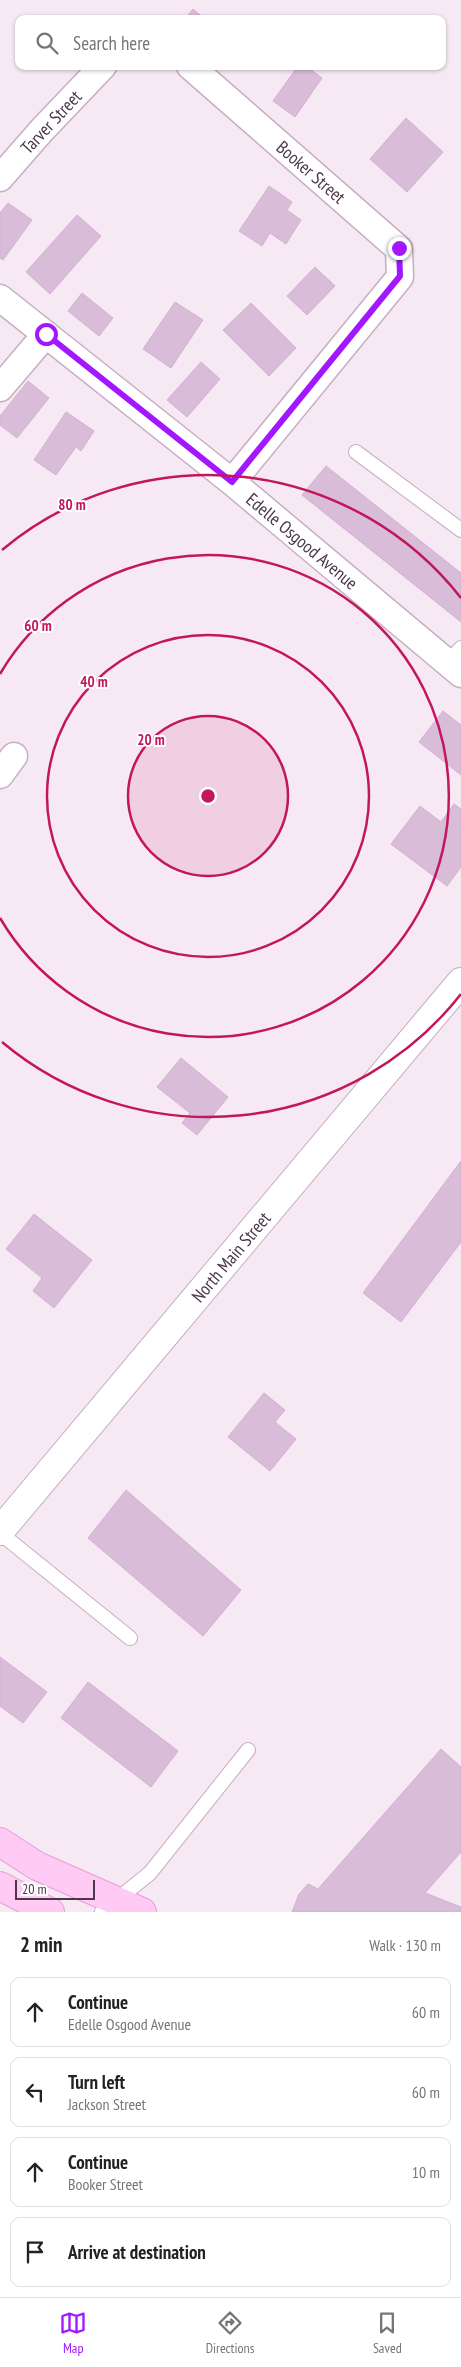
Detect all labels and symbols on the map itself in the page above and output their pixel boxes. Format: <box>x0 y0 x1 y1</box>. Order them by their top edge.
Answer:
street label: Tarver Street <box>16 85 86 159</box>
street label: Booker Street <box>272 136 350 208</box>
route end <box>388 237 411 260</box>
route start <box>35 323 58 346</box>
street label: Edelle Osgood Avenue <box>242 488 362 594</box>
text: 80 m <box>58 495 86 514</box>
text: 60 m <box>24 616 52 635</box>
text: 40 m <box>80 672 108 691</box>
text: 20 m <box>137 730 165 749</box>
centre of rings <box>199 787 217 805</box>
street label: North Main Street <box>186 1207 276 1307</box>
scale bar <box>15 1877 95 1900</box>

